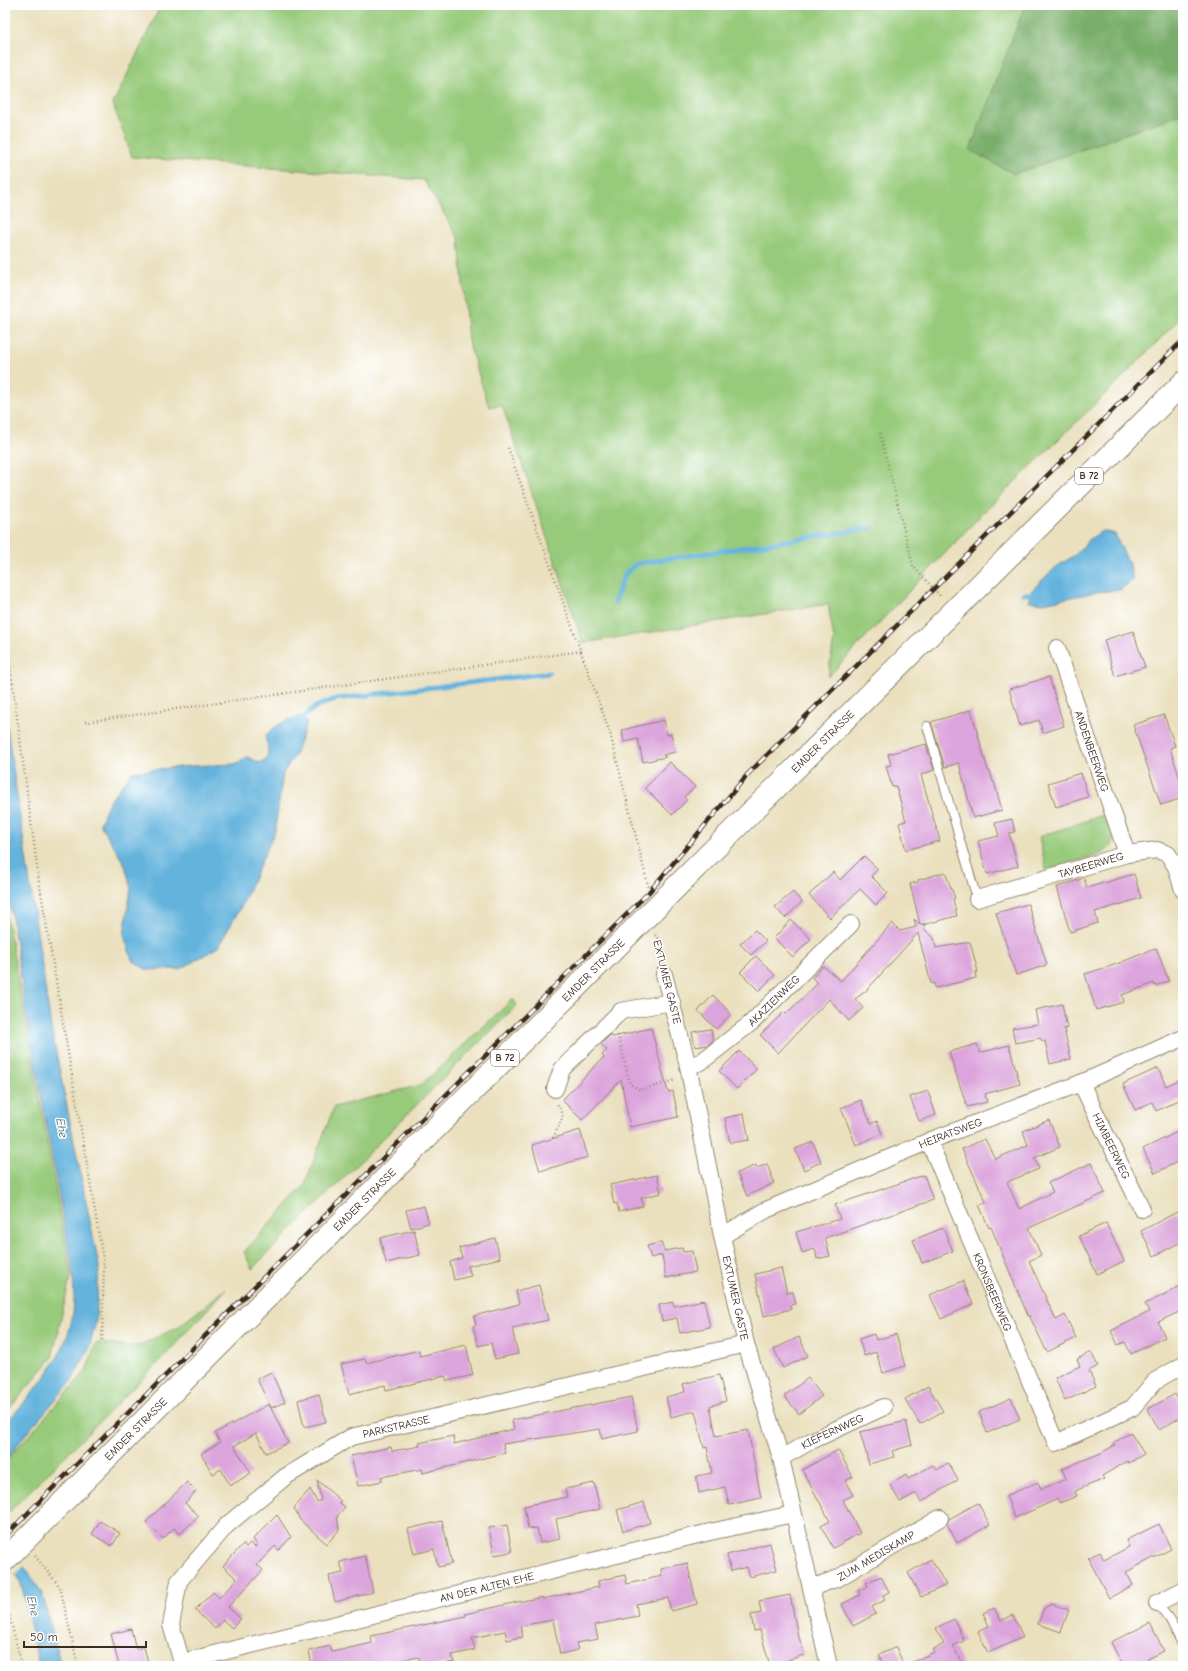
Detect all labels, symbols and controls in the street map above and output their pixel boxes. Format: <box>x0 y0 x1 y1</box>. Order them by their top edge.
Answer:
road number: B 72 <box>1075 468 1103 484</box>
street label: EMDER STRASSE <box>788 707 857 775</box>
street label: ANDENBEERWEG <box>1072 709 1112 794</box>
street label: TAYBEERWEG <box>1057 849 1125 881</box>
street label: EMDER STRASSE <box>559 936 627 1004</box>
street label: EXTUMER GASTE <box>650 939 684 1026</box>
street label: AKAZIENWEG <box>745 972 802 1029</box>
road number: B 72 <box>491 1050 519 1066</box>
street label: HIMBEERWEG <box>1090 1111 1133 1181</box>
street label: HEIRATSWEG <box>917 1115 984 1151</box>
water label: Ehe <box>53 1117 71 1139</box>
street label: EMDER STRASSE <box>330 1165 399 1234</box>
street label: KRONSBEERWEG <box>970 1251 1015 1333</box>
street label: EXTUMER GASTE <box>720 1254 752 1342</box>
street label: EMDER STRASSE <box>102 1395 170 1463</box>
street label: KIEFERNWEG <box>799 1411 866 1452</box>
street label: PARKSTRASSE <box>361 1412 431 1441</box>
street label: ZUM MEDISKAMP <box>835 1528 917 1583</box>
street label: AN DER ALTEN EHE <box>438 1569 536 1605</box>
water label: Ehe <box>24 1595 42 1617</box>
scale bar <box>24 1623 146 1649</box>
text: 50 m <box>30 1630 58 1644</box>

